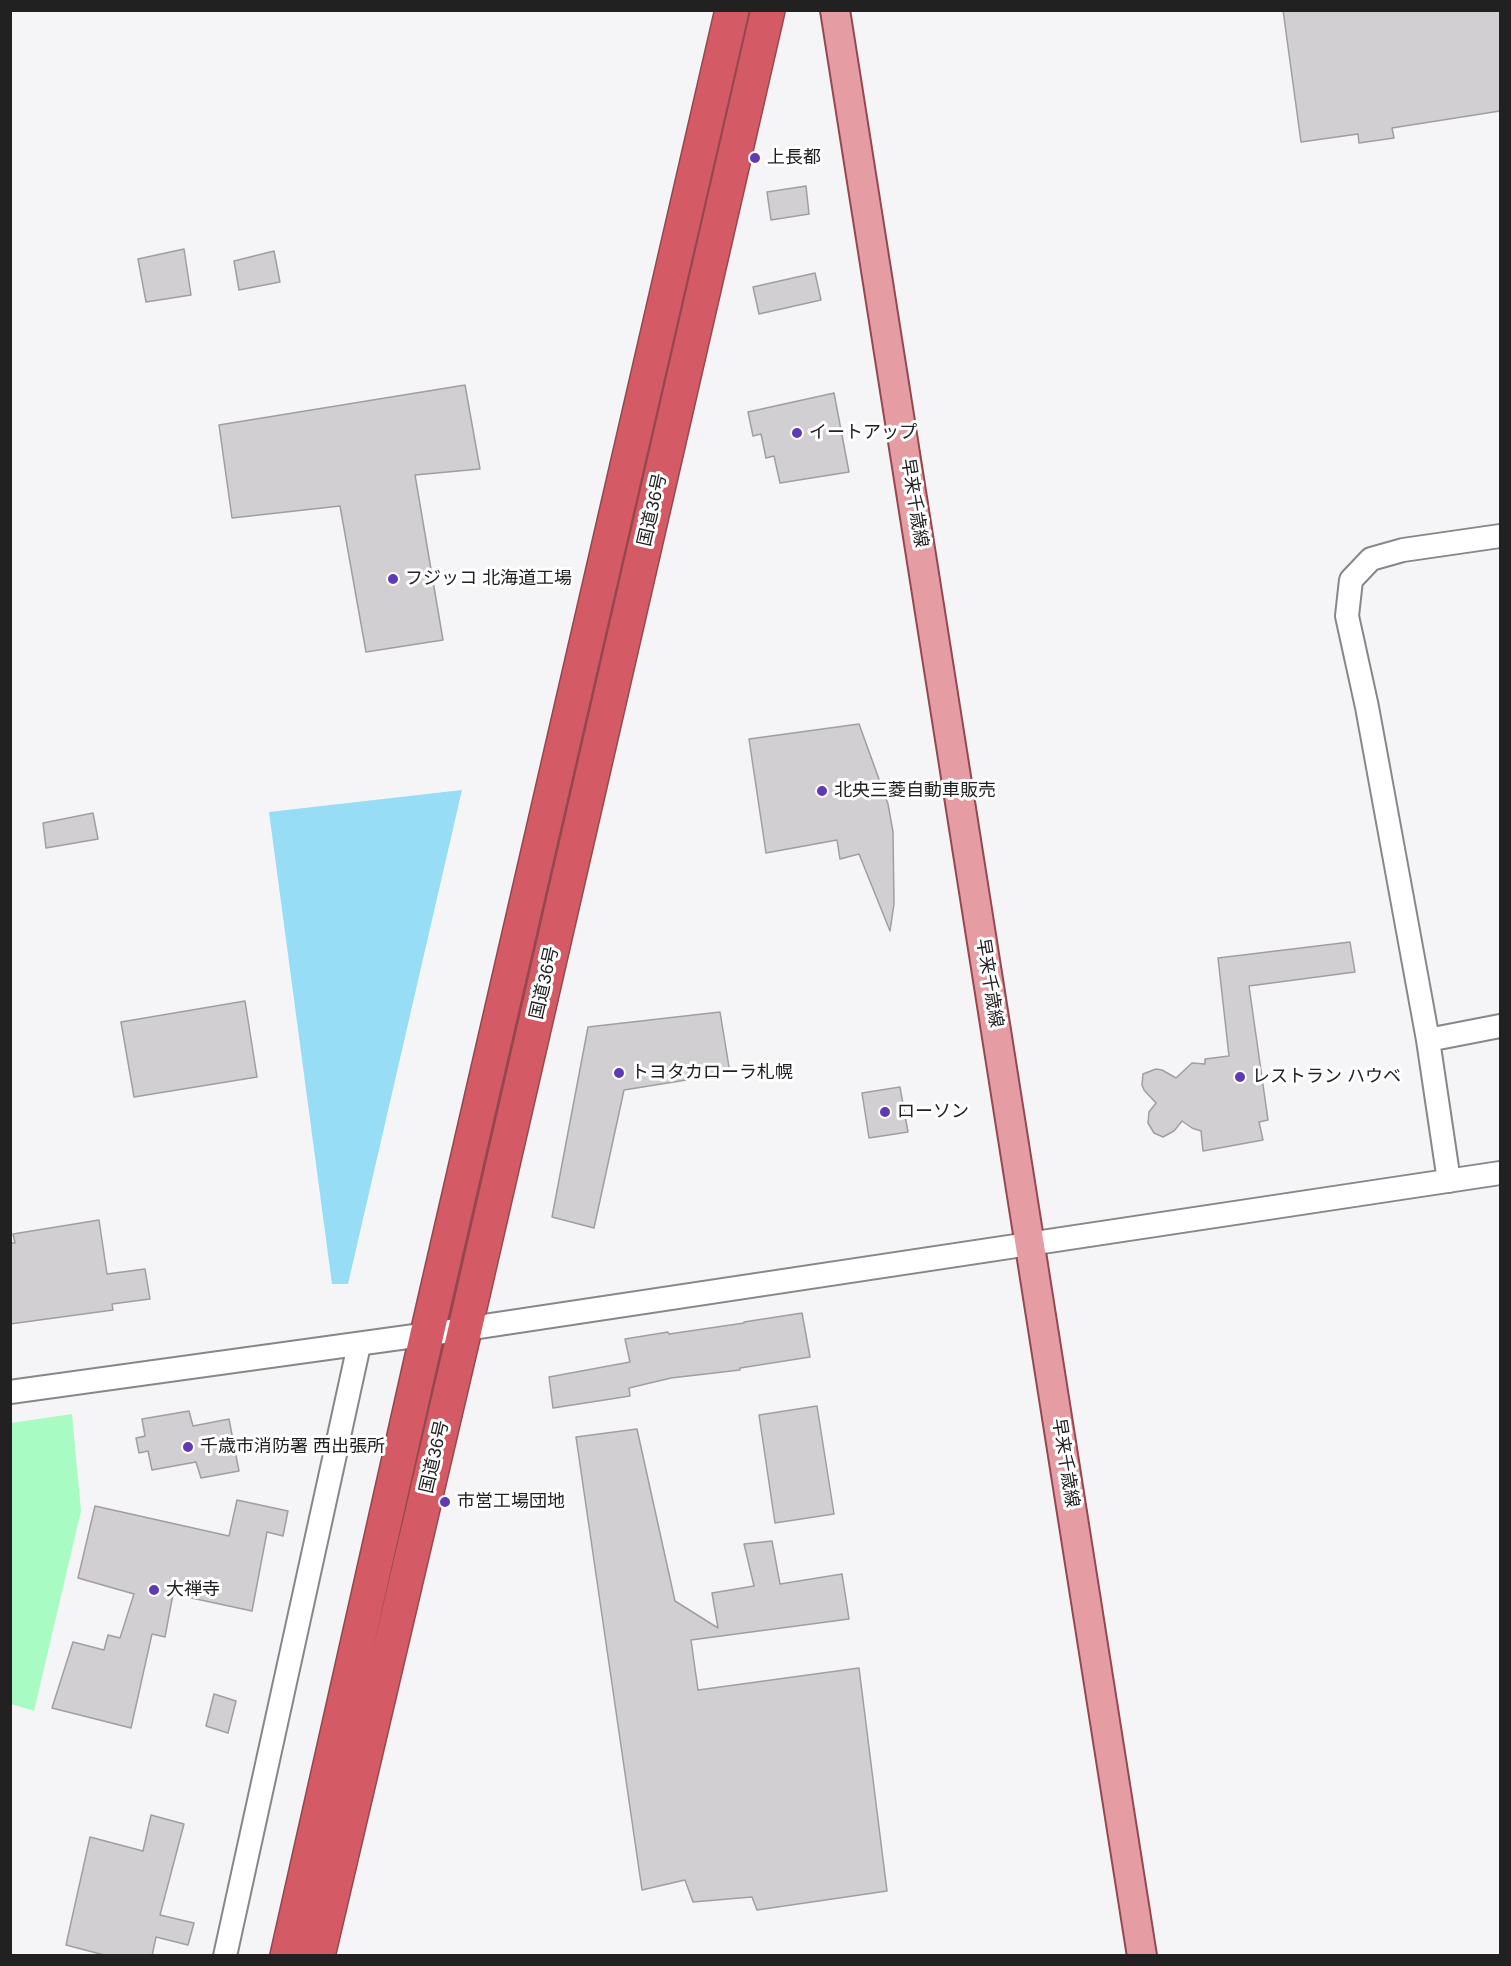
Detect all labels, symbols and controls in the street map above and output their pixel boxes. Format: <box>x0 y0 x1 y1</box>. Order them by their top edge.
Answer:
place label: 上長都 <box>767 147 821 169</box>
marker: 上長都 <box>748 151 762 165</box>
place label: イートアップ <box>809 422 917 444</box>
marker: イートアップ <box>790 426 804 440</box>
street label: 早来千歳線 <box>896 457 932 549</box>
street label: 国道36号 <box>634 472 672 548</box>
place label: フジッコ 北海道工場 <box>405 568 572 590</box>
marker: フジッコ 北海道工場 <box>386 572 400 586</box>
place label: 北央三菱自動車販売 <box>834 780 996 802</box>
marker: 北央三菱自動車販売 <box>815 784 829 798</box>
street label: 早来千歳線 <box>971 937 1007 1029</box>
street label: 国道36号 <box>526 945 564 1021</box>
place label: トヨタカローラ札幌 <box>631 1062 793 1084</box>
marker: トヨタカローラ札幌 <box>612 1066 626 1080</box>
place label: レストラン ハウベ <box>1252 1066 1401 1088</box>
marker: レストラン ハウベ <box>1233 1070 1247 1084</box>
place label: ローソン <box>897 1101 969 1123</box>
marker: ローソン <box>878 1105 892 1119</box>
street label: 早来千歳線 <box>1047 1417 1083 1509</box>
street label: 国道36号 <box>416 1419 454 1495</box>
place label: 千歳市消防署 西出張所 <box>200 1436 385 1458</box>
marker: 千歳市消防署 西出張所 <box>181 1440 195 1454</box>
place label: 市営工場団地 <box>457 1491 565 1513</box>
marker: 市営工場団地 <box>438 1495 452 1509</box>
place label: 大禅寺 <box>166 1579 220 1601</box>
marker: 大禅寺 <box>147 1583 161 1597</box>

